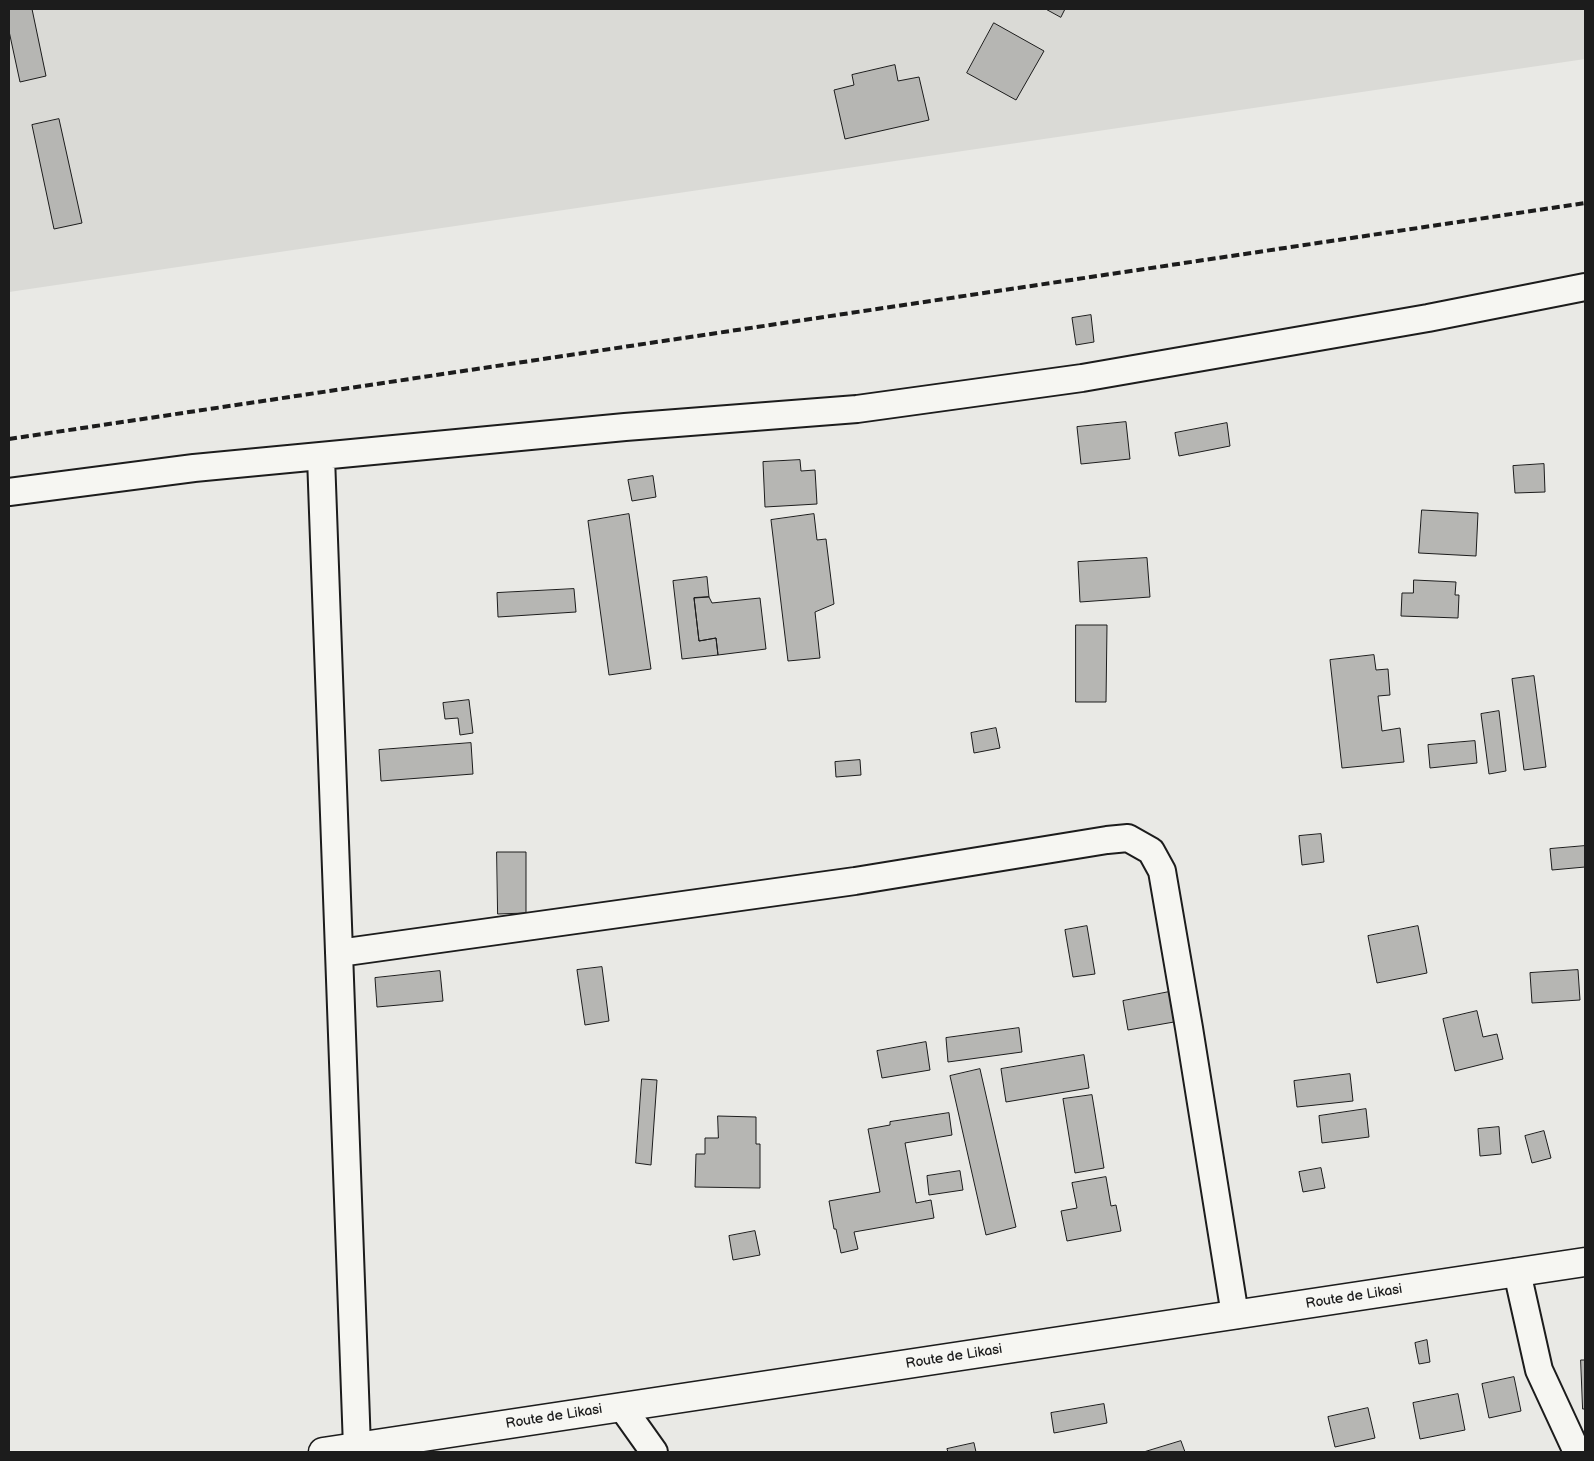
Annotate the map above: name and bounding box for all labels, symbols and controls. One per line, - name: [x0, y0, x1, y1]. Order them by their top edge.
- street label: Route de Likasi: [1304, 1281, 1404, 1313]
- street label: Route de Likasi: [904, 1341, 1004, 1373]
- street label: Route de Likasi: [504, 1401, 604, 1433]

